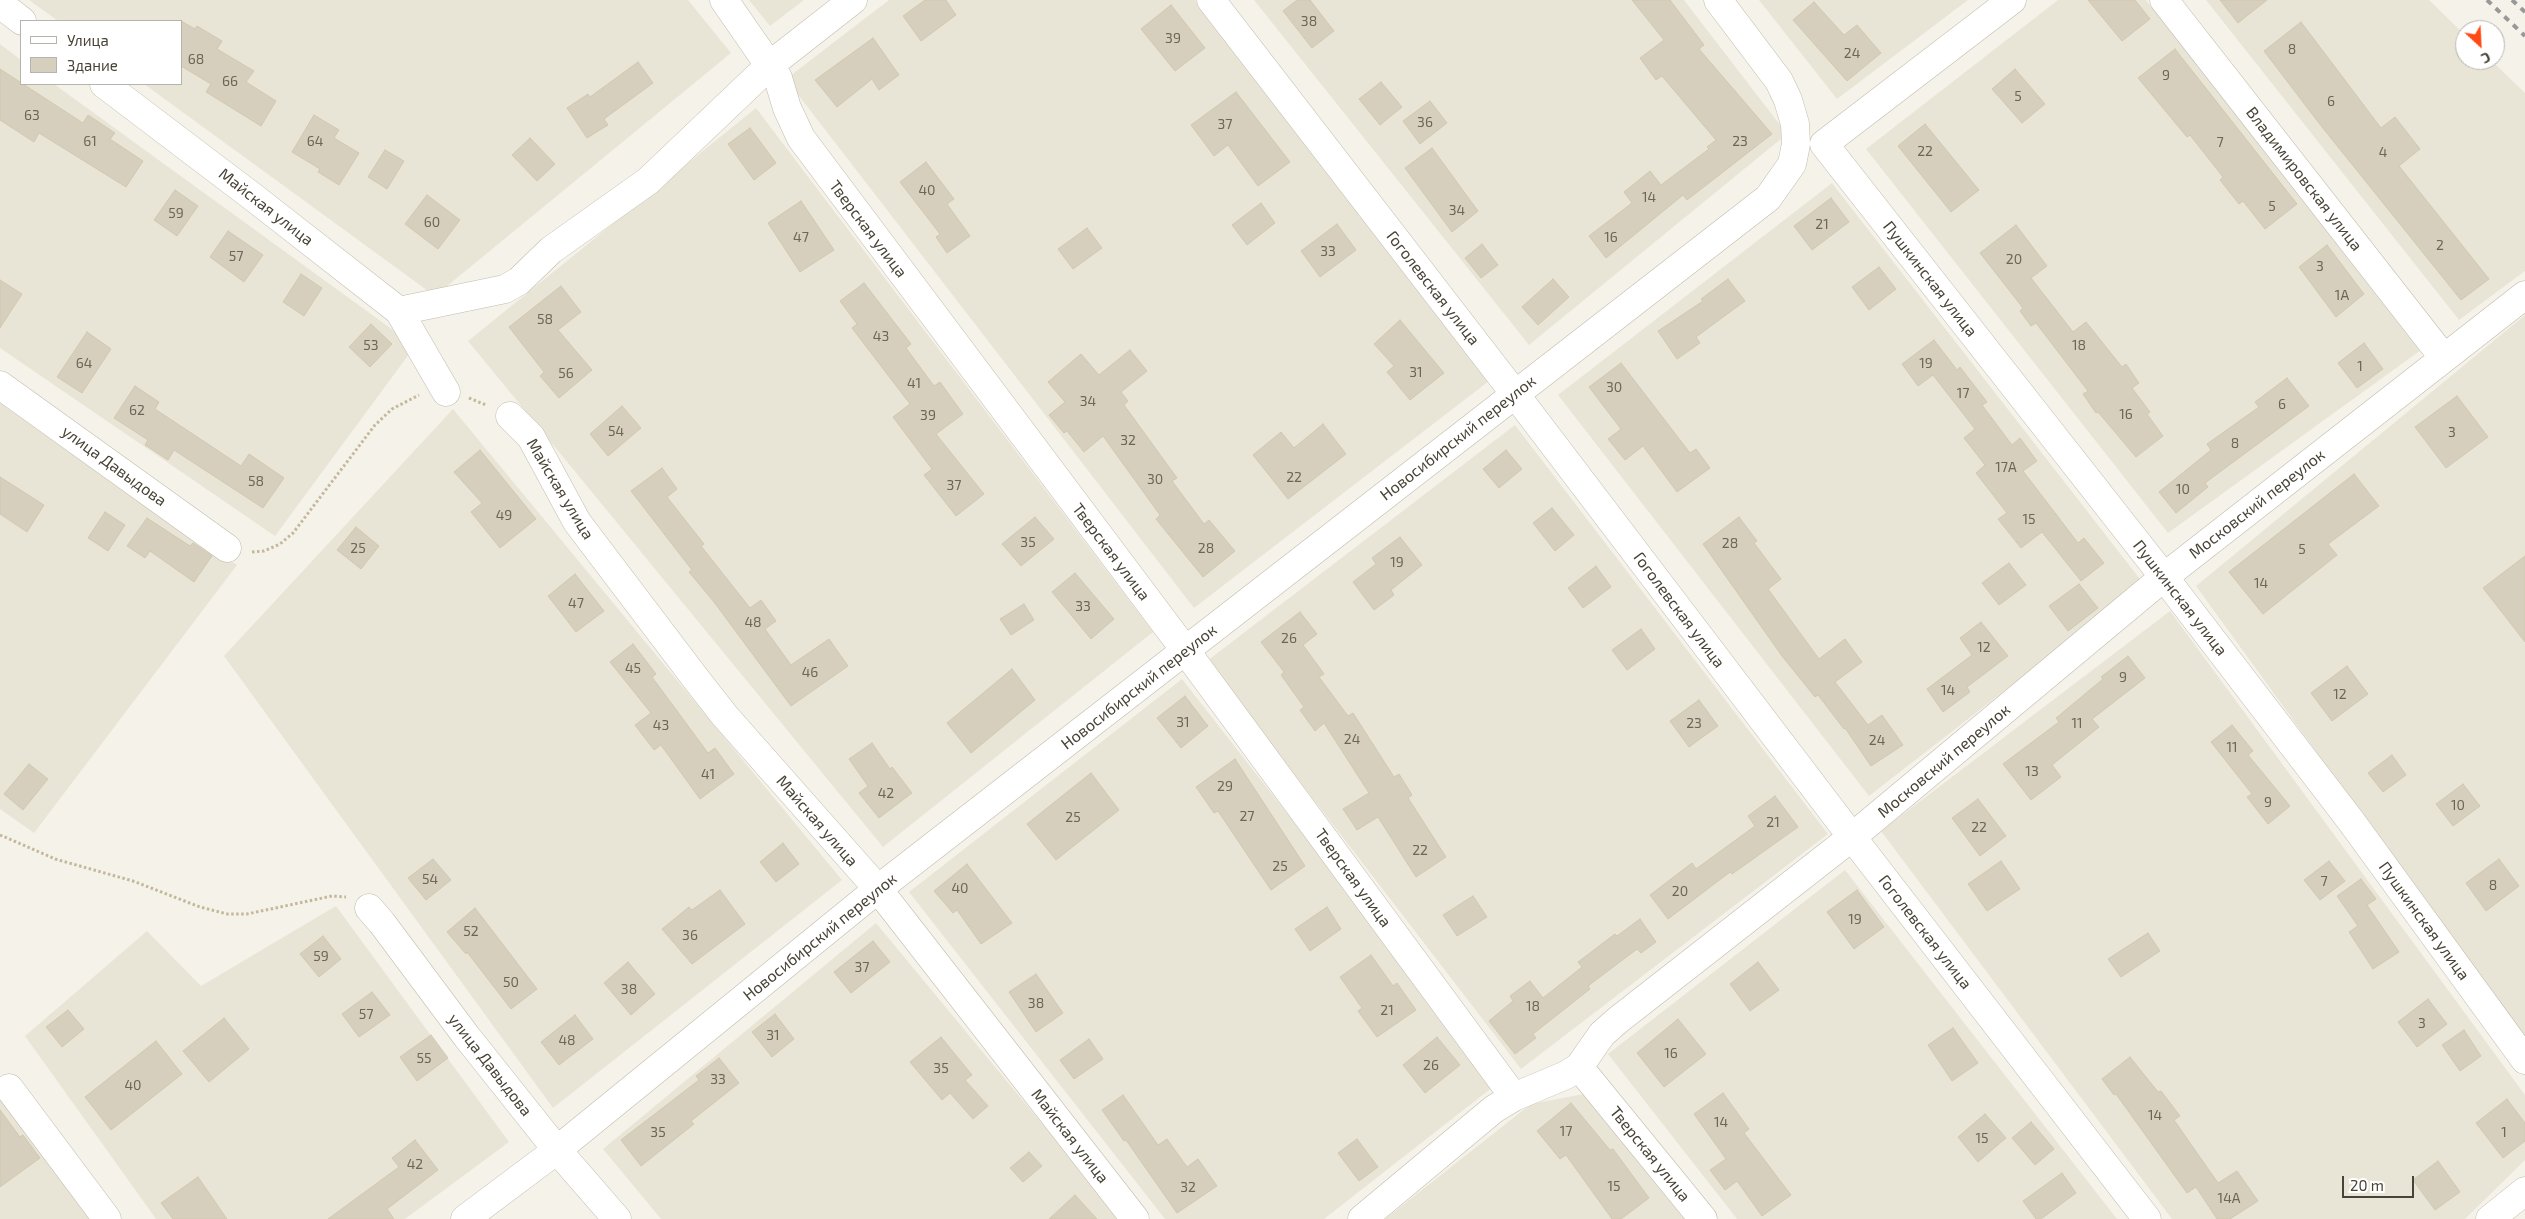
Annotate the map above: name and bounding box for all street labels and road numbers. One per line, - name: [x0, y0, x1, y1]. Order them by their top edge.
- street label: Владимировская улица: [2242, 103, 2366, 255]
- street label: Майская улица: [215, 164, 317, 250]
- street label: Тверская улица: [825, 177, 911, 281]
- street label: Пушкинская улица: [1879, 217, 1981, 341]
- street label: Гоголевская улица: [1382, 227, 1484, 349]
- street label: Новосибирский переулок: [1376, 371, 1540, 505]
- street label: улица Давыдова: [58, 422, 170, 510]
- street label: Майская улица: [522, 435, 598, 543]
- street label: Московский переулок: [2185, 445, 2329, 563]
- street label: Тверская улица: [1068, 500, 1154, 604]
- street label: Пушкинская улица: [2129, 536, 2231, 660]
- street label: Гоголевская улица: [1629, 548, 1729, 672]
- street label: Новосибирский переулок: [1057, 620, 1221, 754]
- street label: Московский переулок: [1874, 700, 2014, 822]
- street label: Майская улица: [772, 772, 862, 870]
- street label: Тверская улица: [1311, 825, 1395, 931]
- street label: Пушкинская улица: [2375, 858, 2473, 984]
- street label: Новосибирский переулок: [739, 869, 901, 1005]
- street label: Гоголевская улица: [1874, 871, 1976, 993]
- street label: улица Давыдова: [444, 1010, 536, 1120]
- street label: Майская улица: [1027, 1085, 1113, 1187]
- street label: Тверская улица: [1606, 1103, 1694, 1205]

